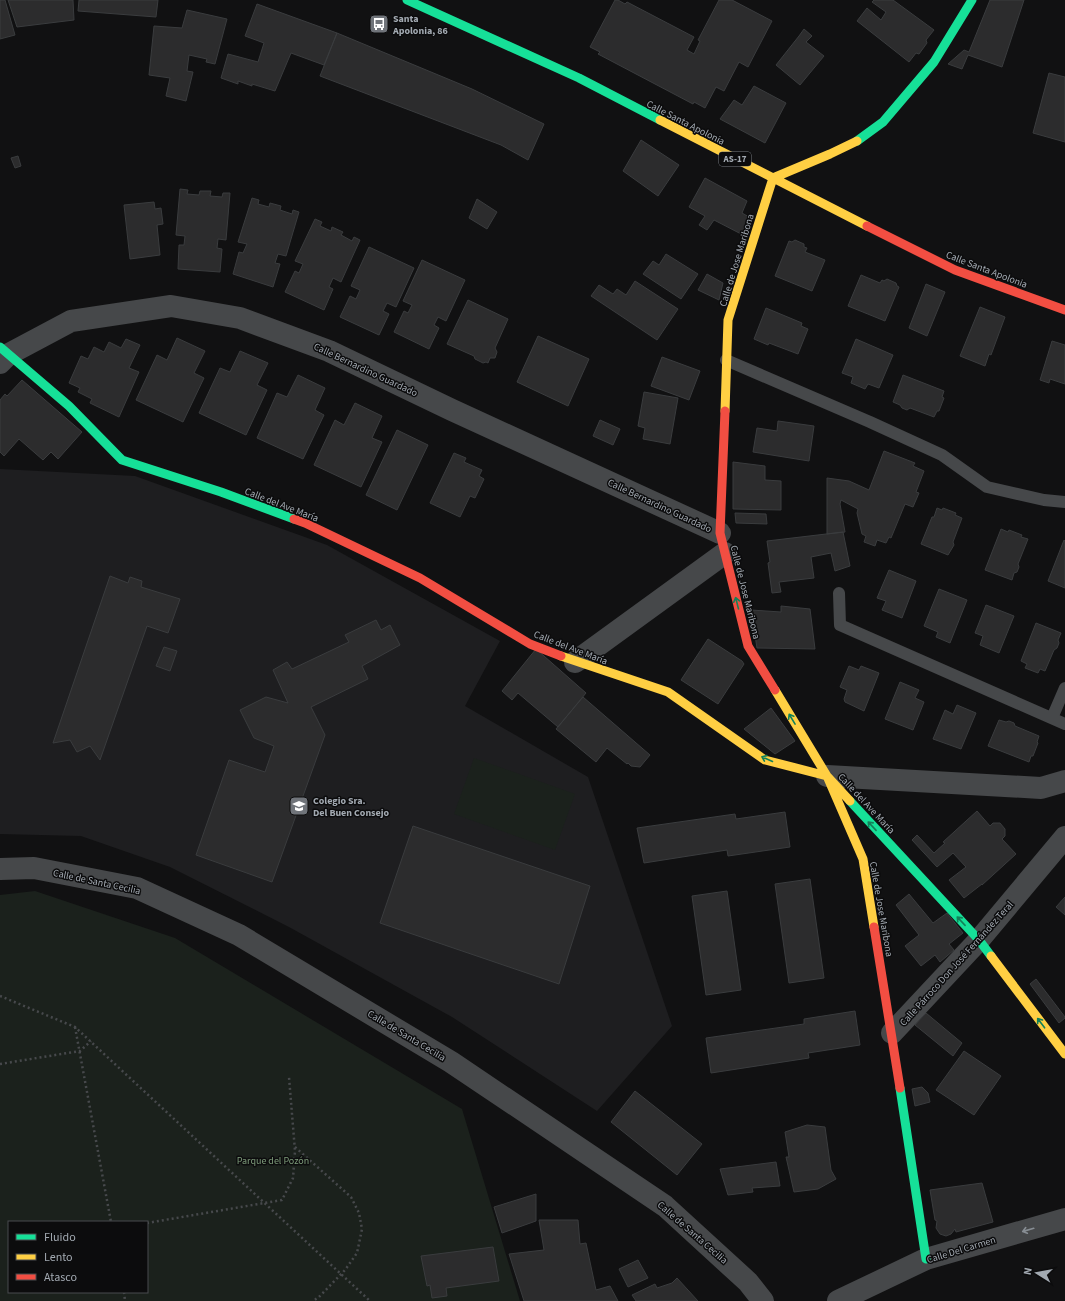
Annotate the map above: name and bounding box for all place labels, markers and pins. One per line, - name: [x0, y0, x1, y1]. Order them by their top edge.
- place label: Santa Apolonia, 86: [392, 12, 448, 38]
- bus stop icon: Santa Apolonia, 86: [368, 13, 390, 35]
- place label: Colegio Sra. Del Buen Consejo: [313, 794, 389, 820]
- school or university icon: Colegio Sra. Del Buen Consejo: [288, 795, 310, 817]

